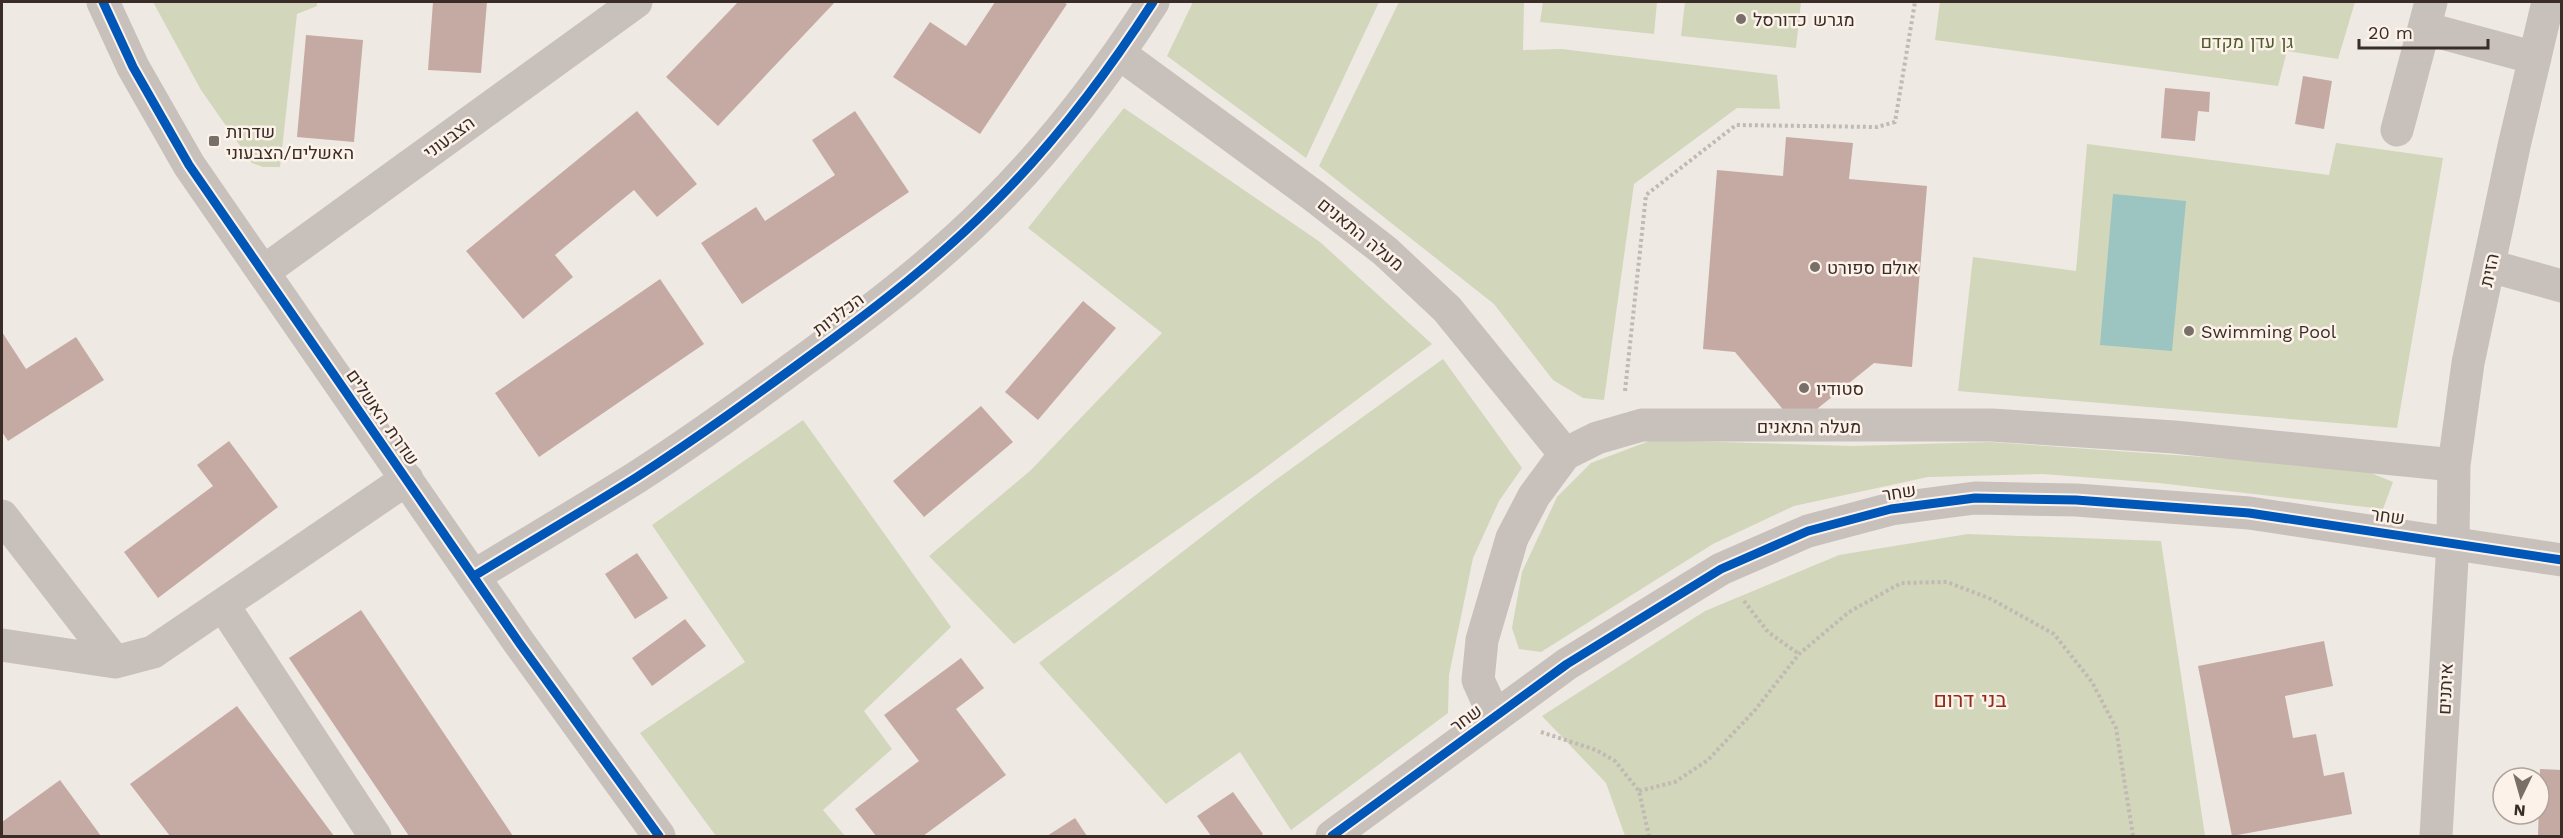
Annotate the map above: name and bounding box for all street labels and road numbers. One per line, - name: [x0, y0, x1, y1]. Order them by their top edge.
- street label: הצבעוני: [420, 112, 478, 162]
- street label: מעלה התאנים: [1314, 193, 1408, 275]
- street label: הזית: [2475, 251, 2503, 289]
- street label: הכלניות: [809, 288, 867, 340]
- street label: שדרת האשלים: [342, 365, 424, 469]
- street label: מעלה התאנים: [1757, 416, 1861, 437]
- street label: שחר: [1881, 479, 1917, 505]
- street label: שחר: [2370, 503, 2406, 529]
- street label: איתנים: [2433, 663, 2457, 715]
- street label: שחר: [1446, 699, 1486, 737]

